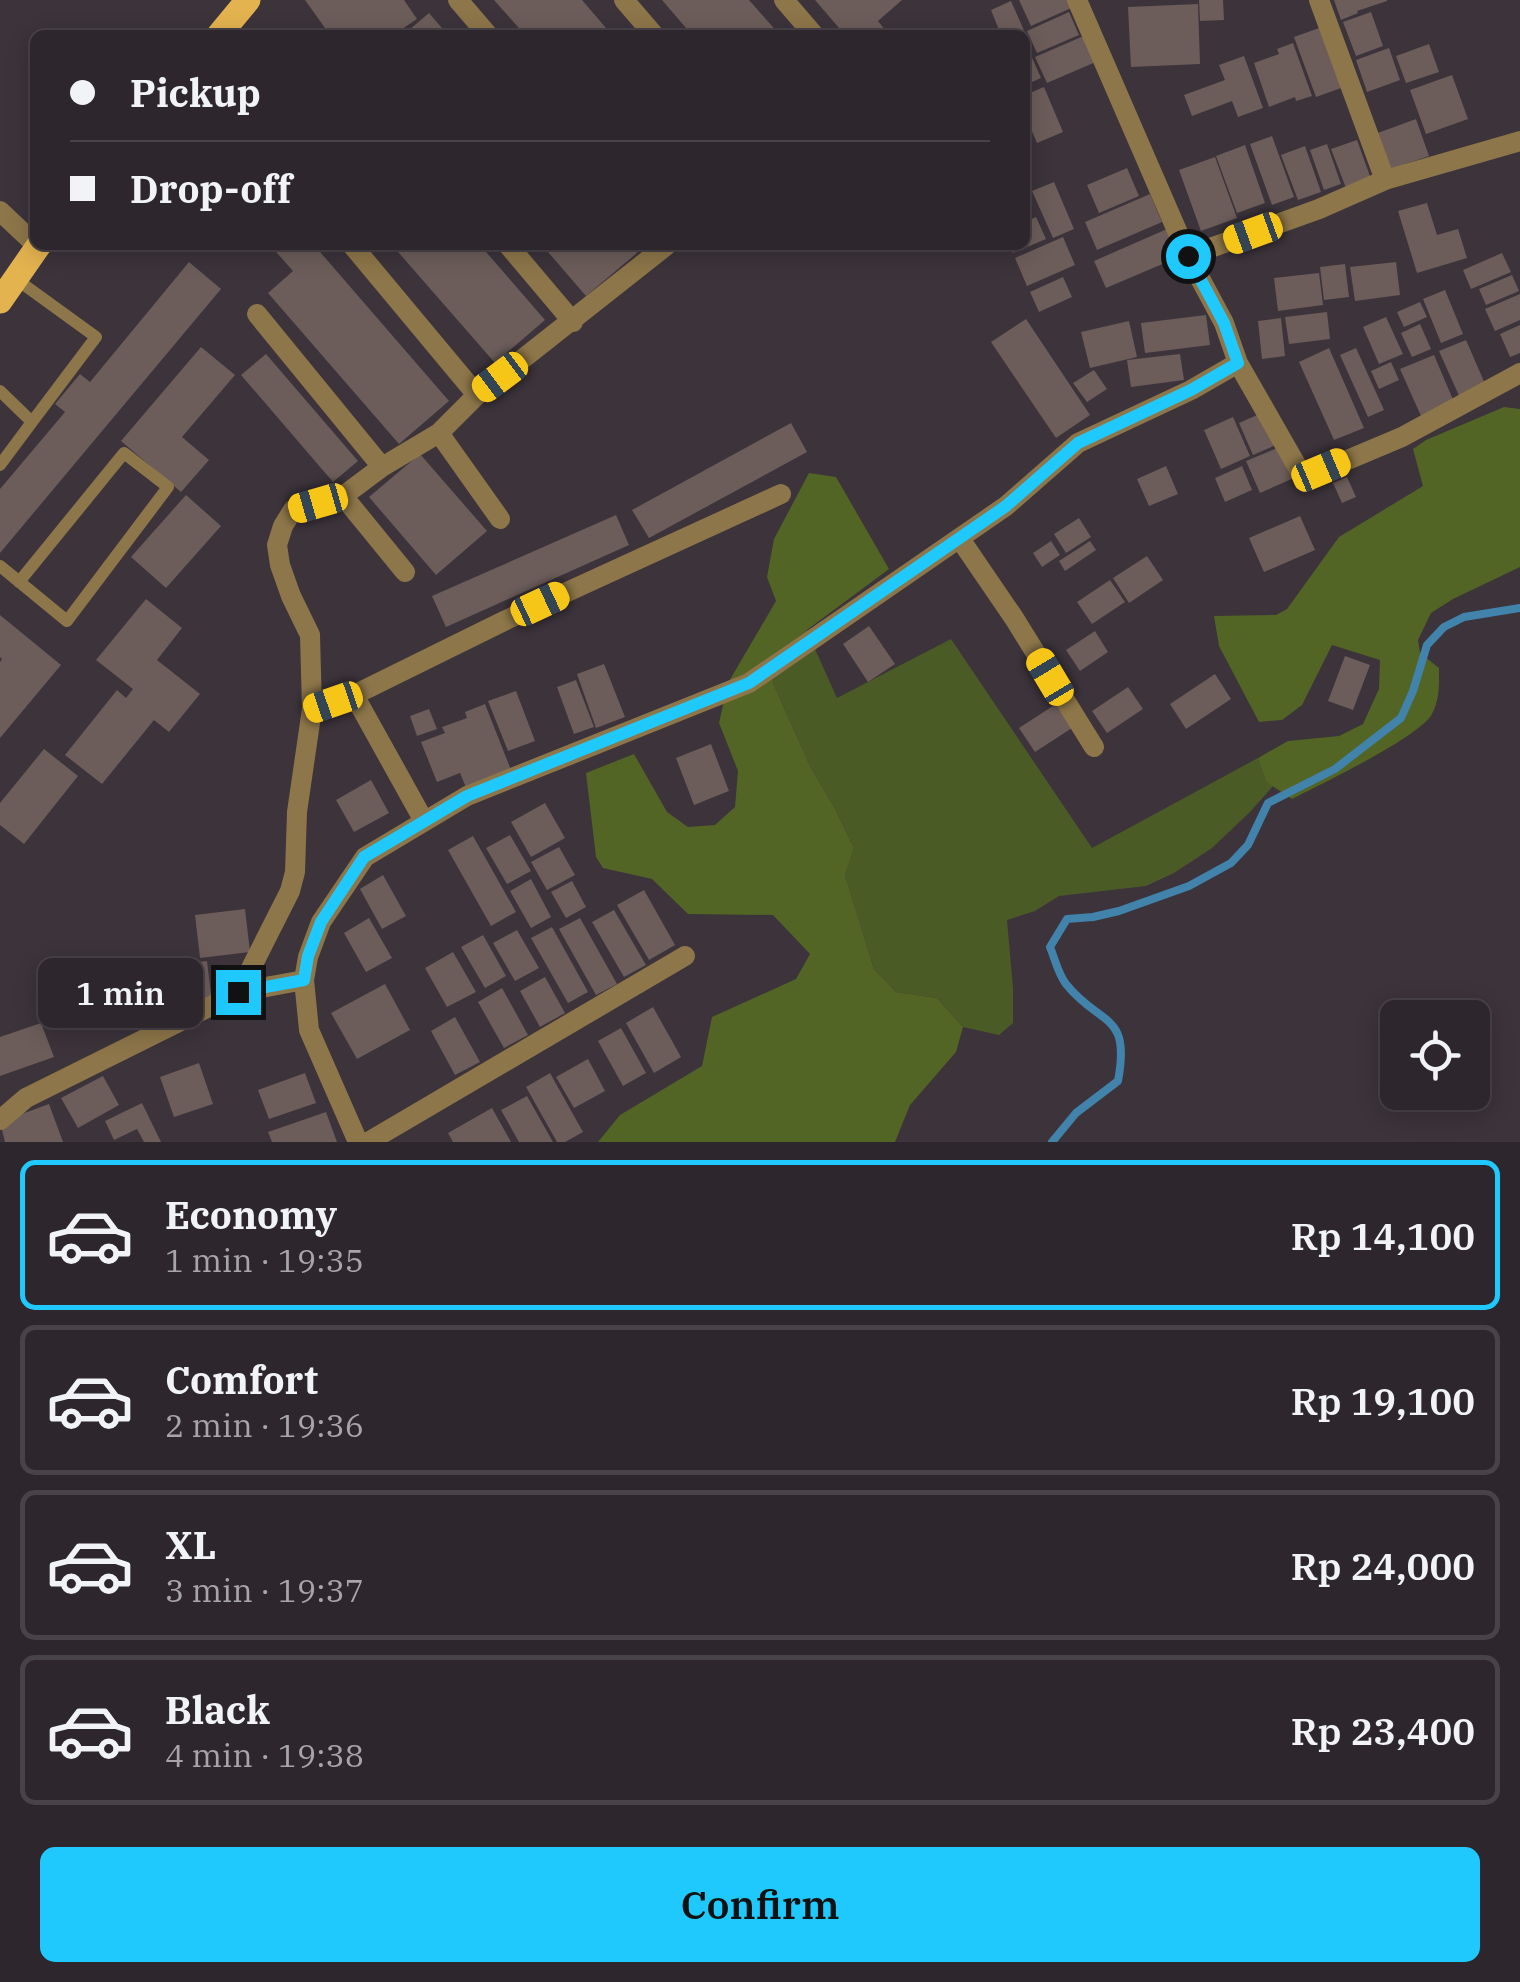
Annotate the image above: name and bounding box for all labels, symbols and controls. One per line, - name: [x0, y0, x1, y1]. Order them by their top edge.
- text: Pickup: [130, 68, 261, 117]
- text: Drop-off: [130, 164, 292, 213]
- car: [1220, 209, 1286, 257]
- route start: [1166, 234, 1211, 279]
- car: [467, 347, 533, 407]
- car: [1288, 444, 1354, 496]
- car: [285, 480, 351, 526]
- car: [506, 578, 574, 630]
- car: [1022, 644, 1078, 710]
- car: [300, 678, 366, 726]
- callout: 1 min: [38, 957, 203, 1027]
- route end: [216, 970, 261, 1015]
- text: 1 min: [76, 972, 165, 1014]
- map controls: [1380, 1000, 1490, 1110]
- button: locate: [1380, 1000, 1490, 1110]
- icon: car: [45, 1190, 135, 1280]
- text: Economy: [165, 1190, 337, 1239]
- text: Rp 14,100: [1291, 1211, 1475, 1260]
- text: 1 min · 19:35: [165, 1239, 364, 1281]
- icon: car: [45, 1355, 135, 1445]
- text: Comfort: [165, 1355, 318, 1404]
- text: Rp 19,100: [1291, 1376, 1475, 1425]
- text: 2 min · 19:36: [165, 1404, 364, 1446]
- icon: car: [45, 1520, 135, 1610]
- text: XL: [165, 1520, 216, 1569]
- text: Rp 24,000: [1291, 1541, 1475, 1590]
- text: 3 min · 19:37: [165, 1569, 364, 1611]
- icon: car: [45, 1685, 135, 1775]
- text: Black: [165, 1685, 270, 1734]
- text: Rp 23,400: [1291, 1706, 1475, 1755]
- text: 4 min · 19:38: [165, 1734, 364, 1776]
- button: Confirm: [40, 1847, 1480, 1962]

